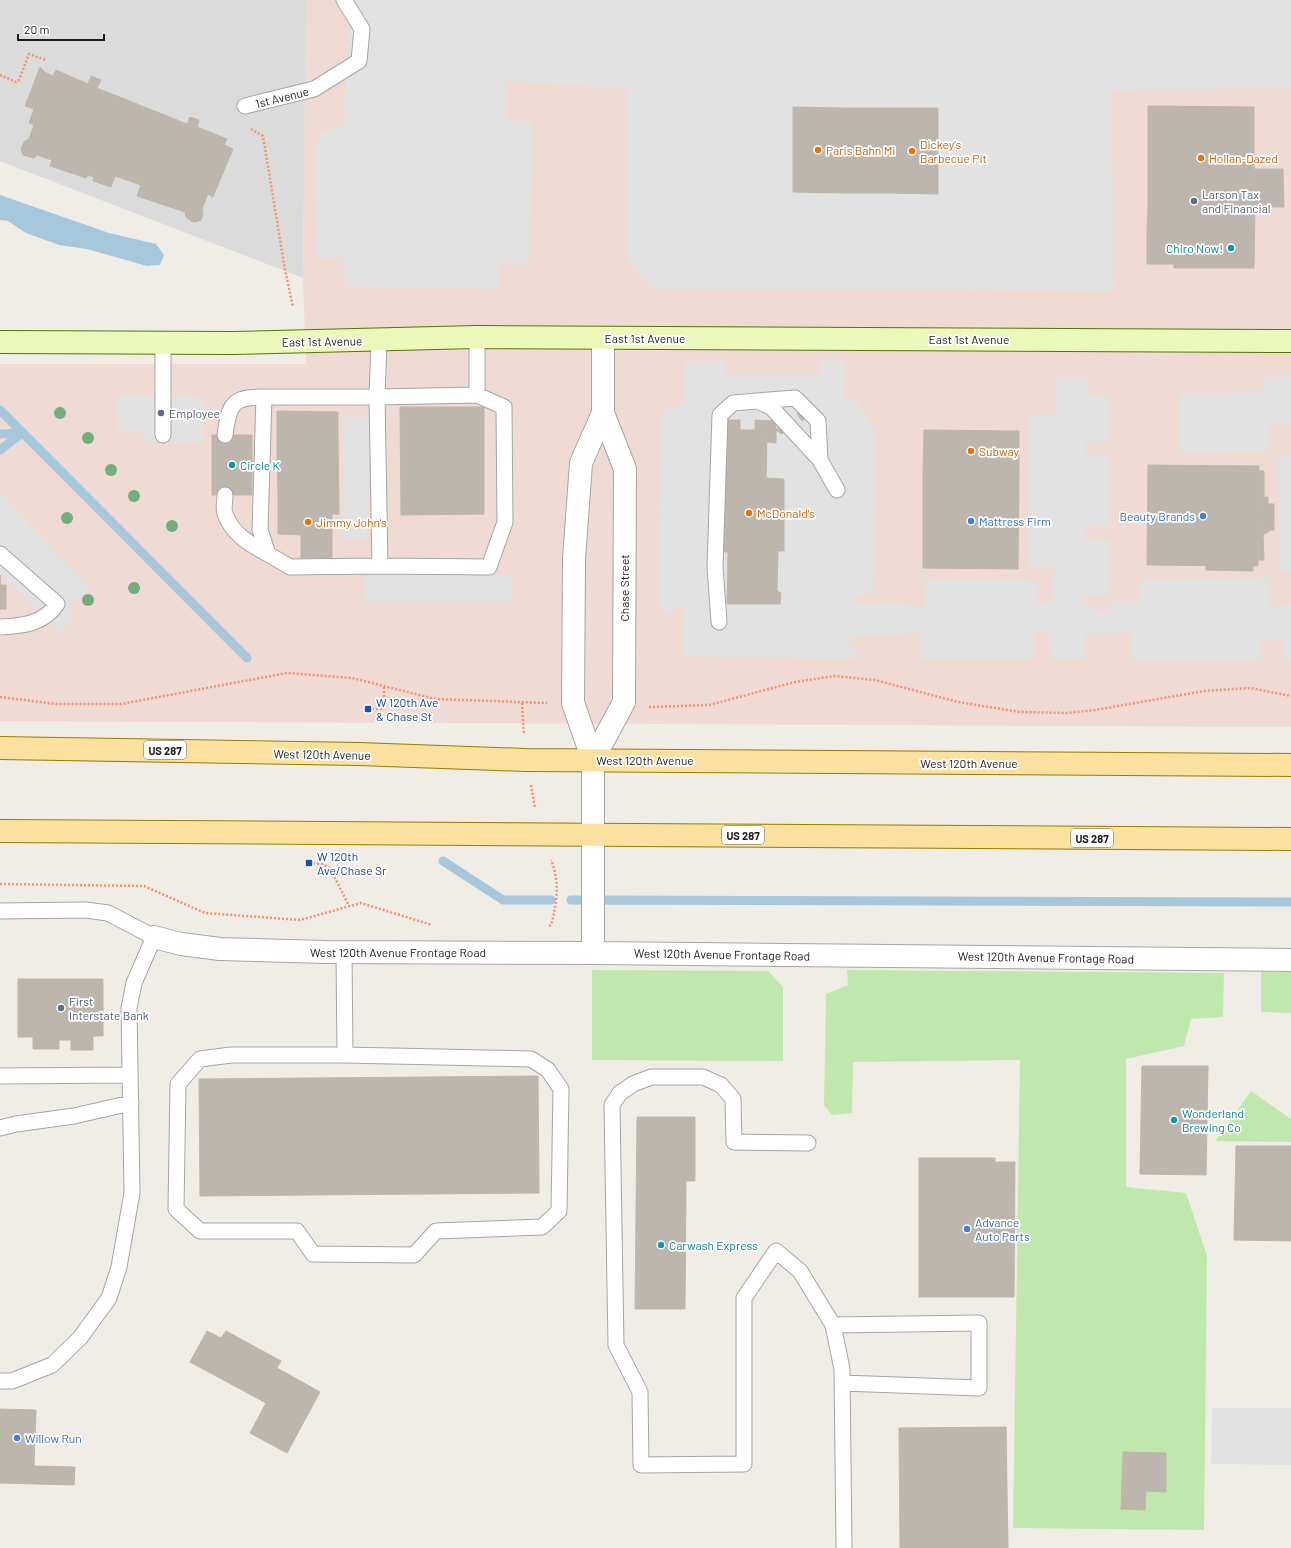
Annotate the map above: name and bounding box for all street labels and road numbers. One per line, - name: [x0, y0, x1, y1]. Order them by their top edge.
- street label: 1st Avenue: [254, 84, 310, 110]
- street label: East 1st Avenue: [605, 331, 685, 345]
- street label: East 1st Avenue: [929, 332, 1009, 346]
- street label: East 1st Avenue: [281, 333, 363, 349]
- street label: Chase Street: [617, 554, 631, 622]
- road number: US 287: [144, 741, 186, 759]
- street label: West 120th Avenue: [273, 746, 371, 762]
- street label: West 120th Avenue: [596, 753, 694, 767]
- street label: West 120th Avenue: [920, 756, 1018, 770]
- road number: US 287: [722, 826, 764, 844]
- road number: US 287: [1071, 829, 1113, 847]
- street label: West 120th Avenue Frontage Road: [310, 945, 486, 959]
- street label: West 120th Avenue Frontage Road: [634, 945, 810, 963]
- street label: West 120th Avenue Frontage Road: [958, 948, 1134, 966]

